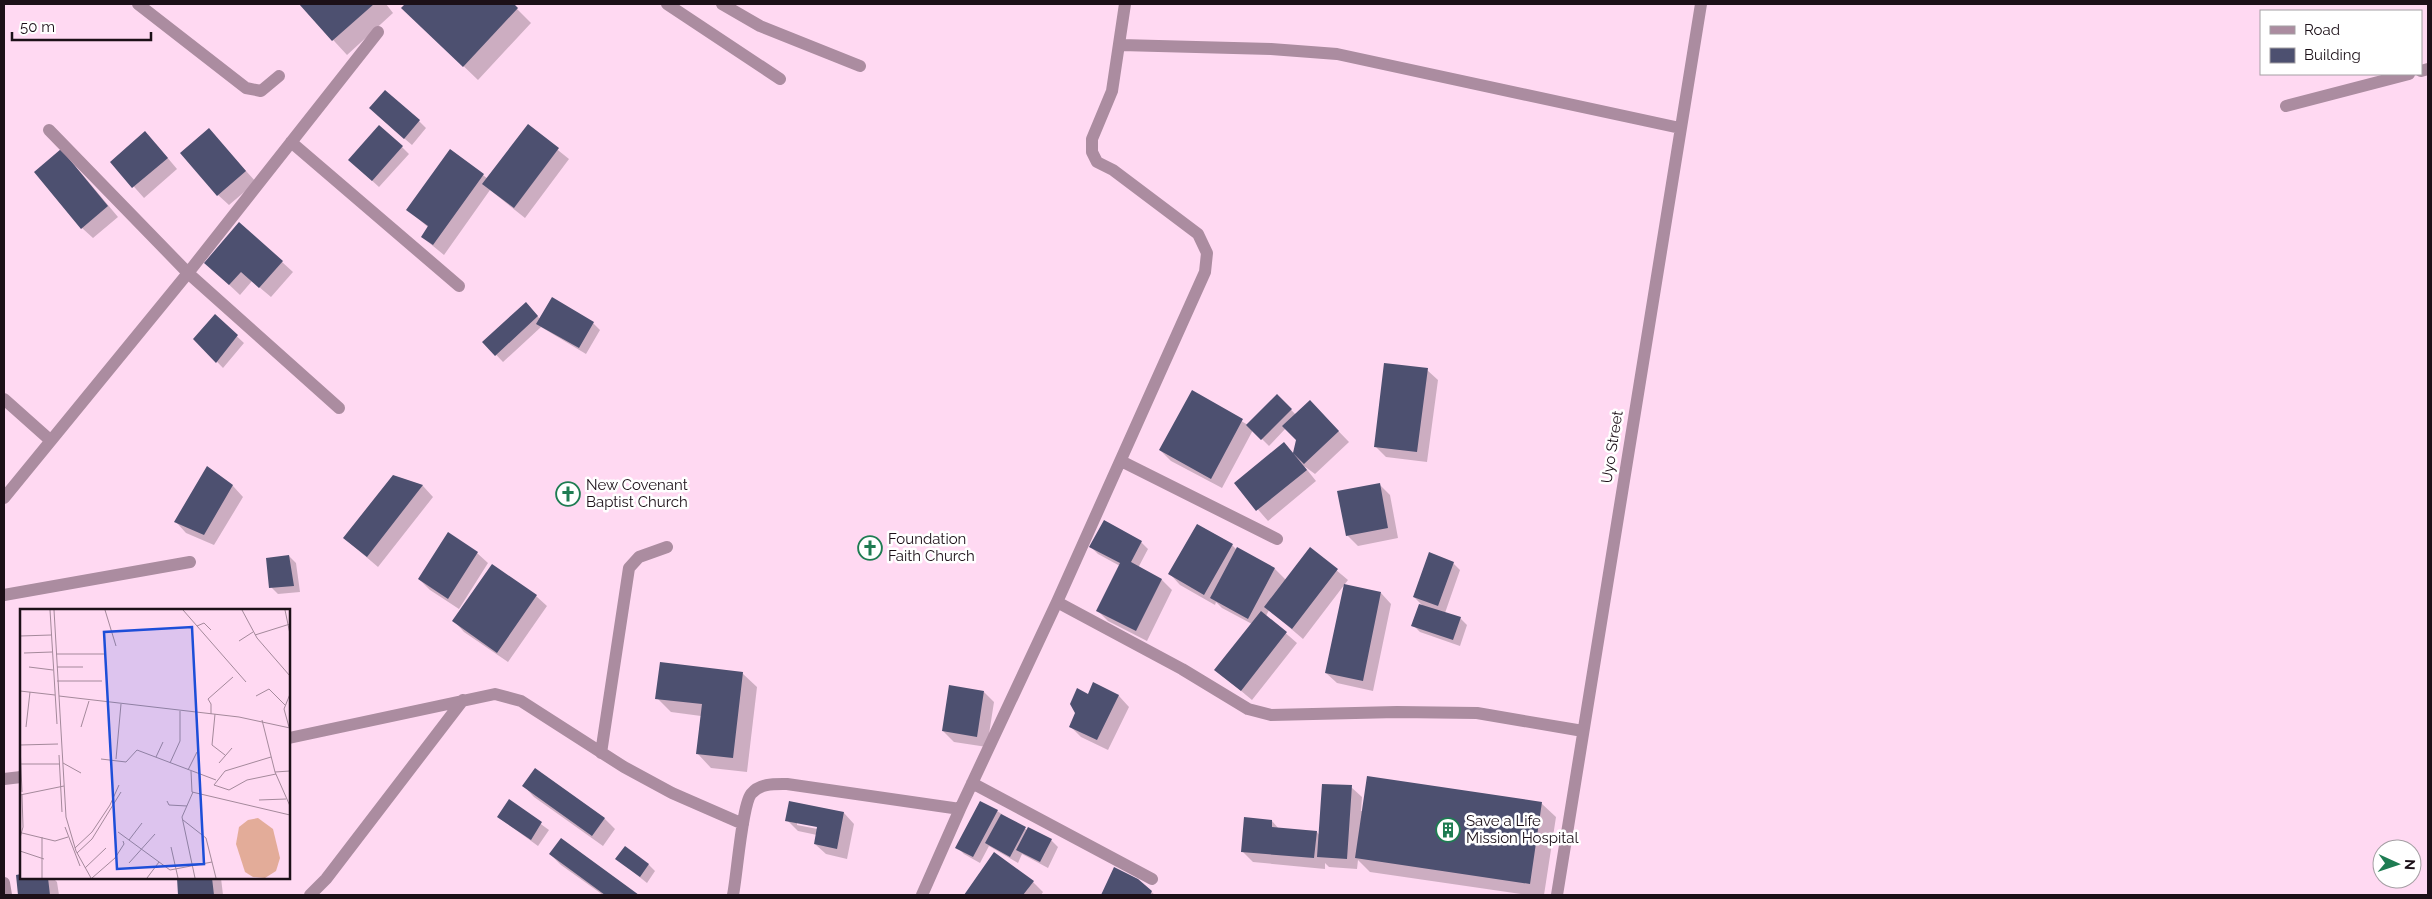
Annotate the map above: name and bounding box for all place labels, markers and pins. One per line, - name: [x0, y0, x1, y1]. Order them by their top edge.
- place label: New Covenant Baptist Church: [586, 476, 688, 511]
- church icon: New Covenant Baptist Church: [555, 481, 581, 507]
- place label: Foundation Faith Church: [888, 530, 975, 565]
- church icon: Foundation Faith Church: [857, 535, 883, 561]
- place label: Save a Life Mission Hospital: [1466, 812, 1580, 847]
- building icon: Save a Life Mission Hospital: [1435, 817, 1461, 843]

